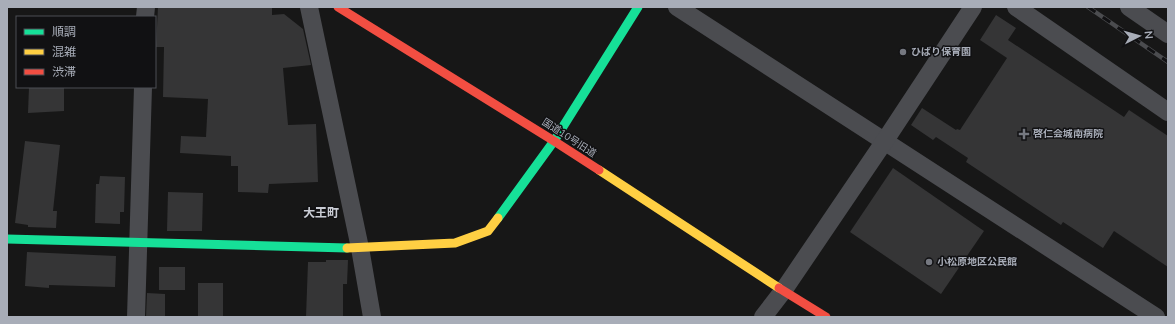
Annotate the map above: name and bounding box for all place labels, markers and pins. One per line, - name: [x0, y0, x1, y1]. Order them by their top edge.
- place label: ひばり保育園: [911, 45, 971, 59]
- marker: ひばり保育園: [898, 47, 908, 57]
- place label: 啓仁会城南病院: [1033, 127, 1103, 141]
- marker: 啓仁会城南病院: [1018, 128, 1030, 140]
- place label: 小松原地区公民館: [937, 255, 1017, 269]
- marker: 小松原地区公民館: [924, 257, 934, 267]

